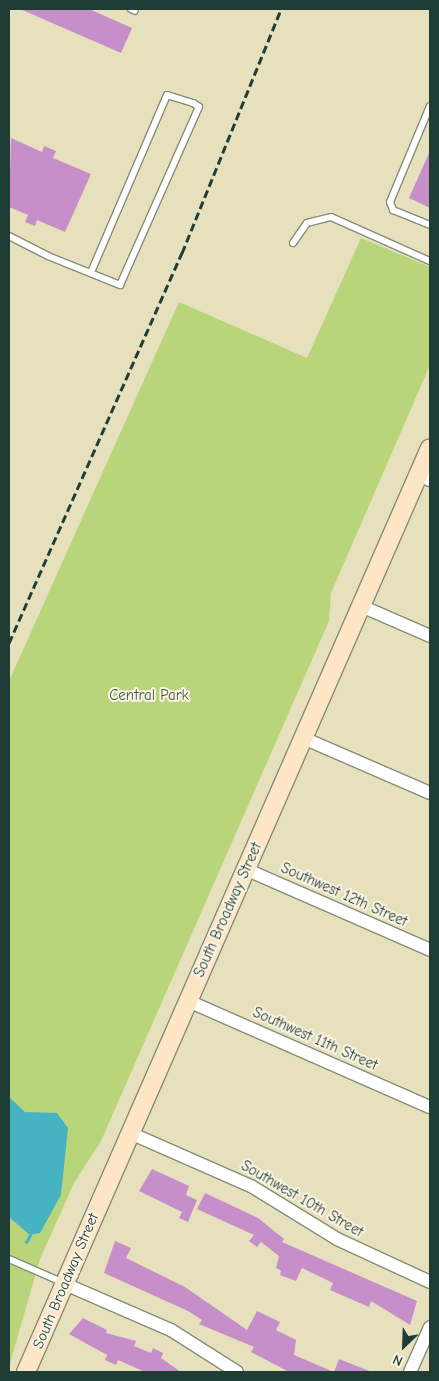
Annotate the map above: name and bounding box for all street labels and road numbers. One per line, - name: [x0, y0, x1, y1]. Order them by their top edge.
- street label: South Broadway Street: [190, 840, 266, 980]
- street label: Southwest 12th Street: [278, 859, 410, 931]
- street label: Southwest 11th Street: [250, 1003, 380, 1075]
- street label: Southwest 10th Street: [238, 1157, 366, 1241]
- street label: South Broadway Street: [29, 1210, 103, 1352]

